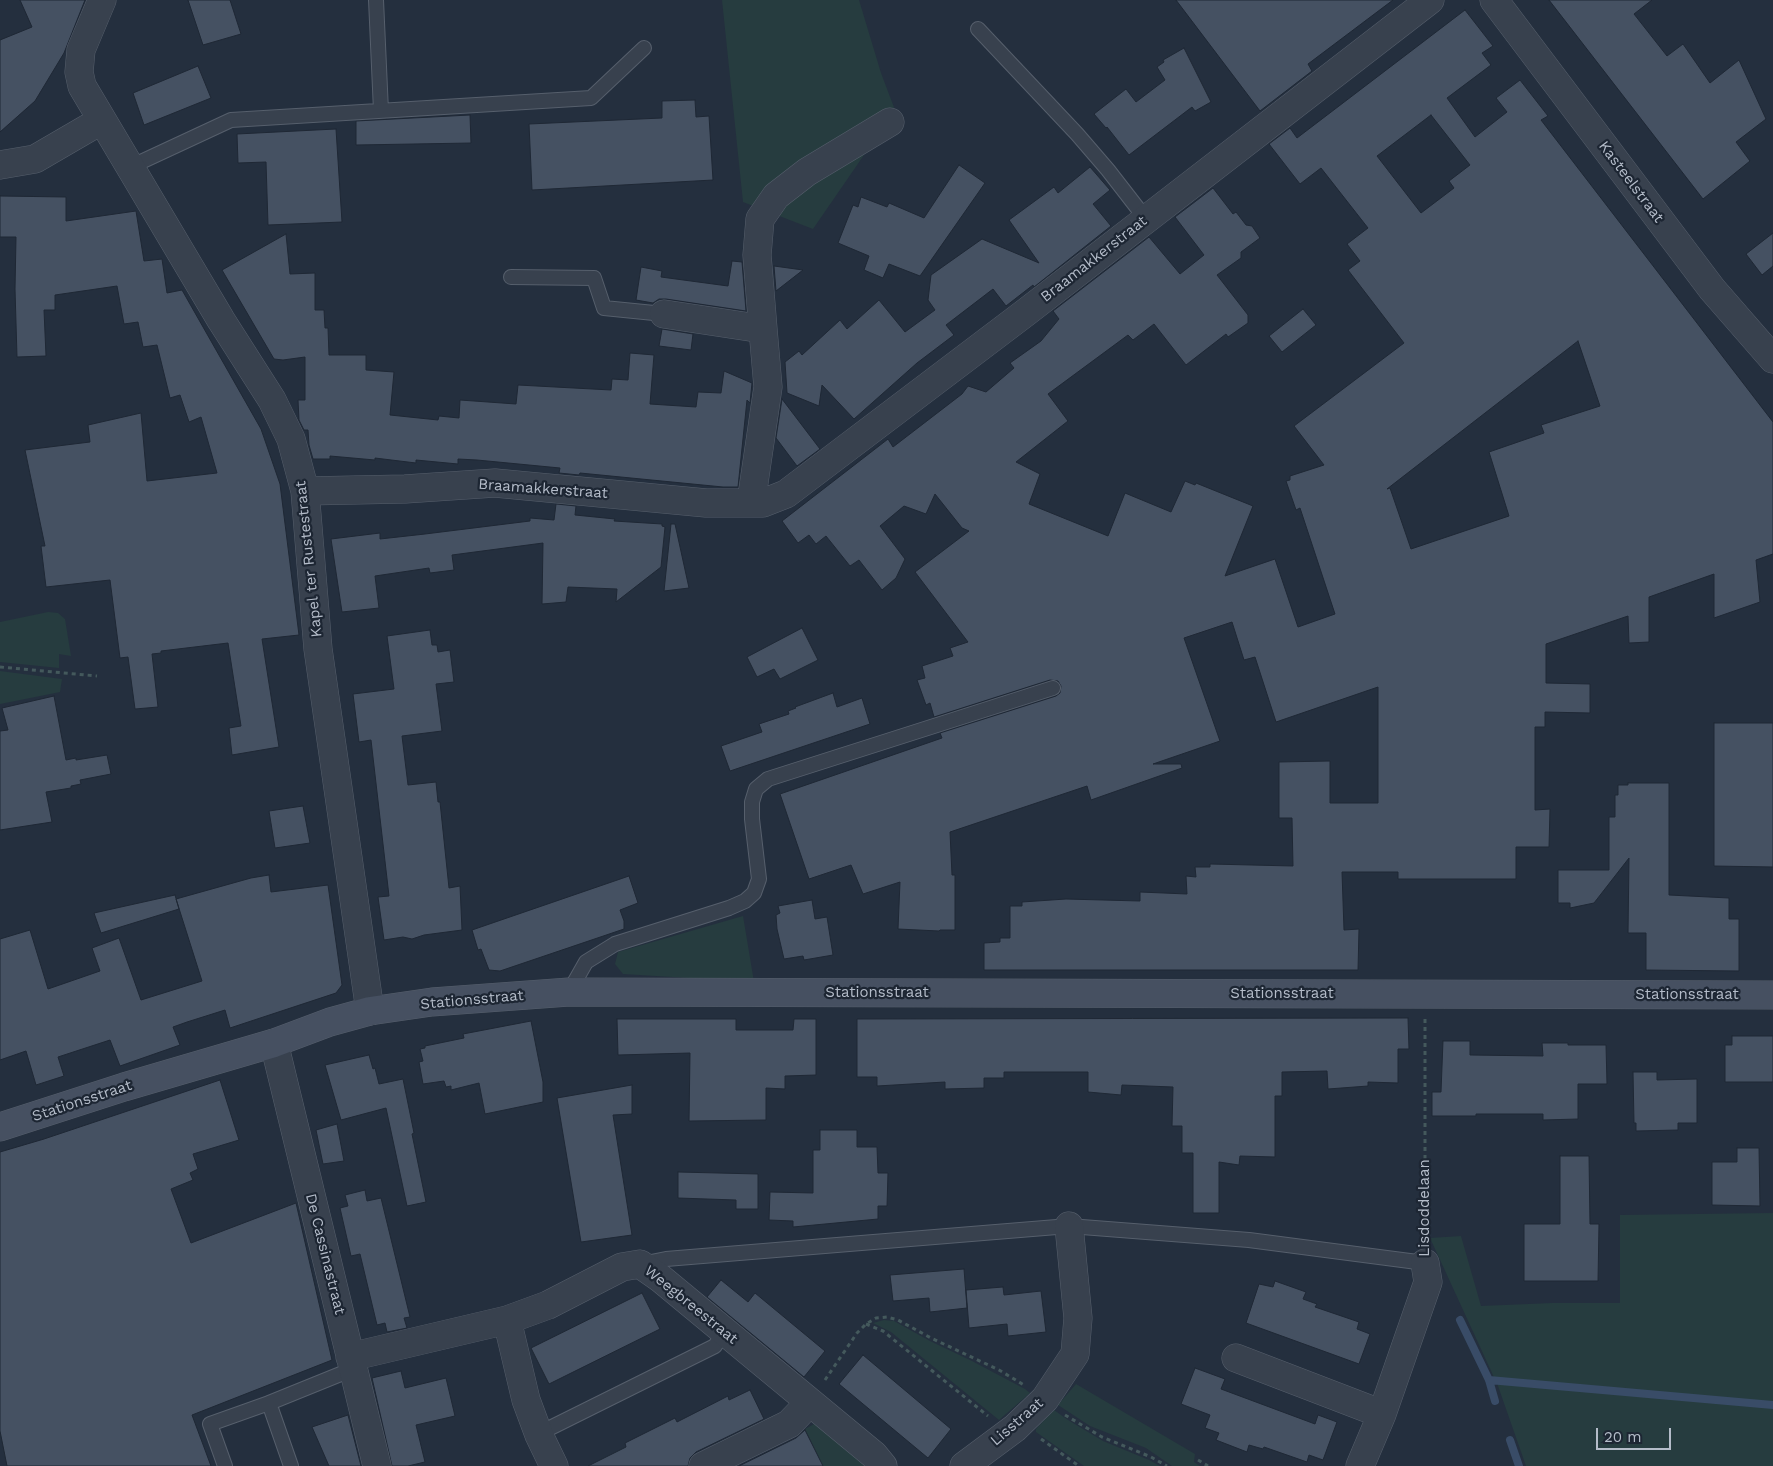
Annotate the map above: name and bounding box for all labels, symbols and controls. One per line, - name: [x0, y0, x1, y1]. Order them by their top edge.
- street label: Kasteelstraat: [1595, 138, 1667, 226]
- street label: Braamakkerstraat: [1037, 212, 1151, 306]
- street label: Braamakkerstraat: [478, 475, 608, 503]
- street label: Kapel ter Rustestraat: [292, 480, 326, 638]
- street label: Stationsstraat: [825, 984, 929, 1002]
- street label: Stationsstraat: [1230, 985, 1334, 1003]
- street label: Stationsstraat: [1635, 986, 1739, 1004]
- street label: Stationsstraat: [420, 987, 524, 1013]
- street label: Stationsstraat: [30, 1076, 134, 1126]
- street label: Lisdoddelaan: [1416, 1159, 1434, 1257]
- street label: De Cassinastraat: [301, 1192, 349, 1316]
- street label: Weegbreestraat: [641, 1262, 741, 1348]
- street label: Lisstraat: [987, 1394, 1047, 1450]
- scale bar: [1598, 1418, 1673, 1450]
- text: 20 m: [1604, 1428, 1642, 1446]

